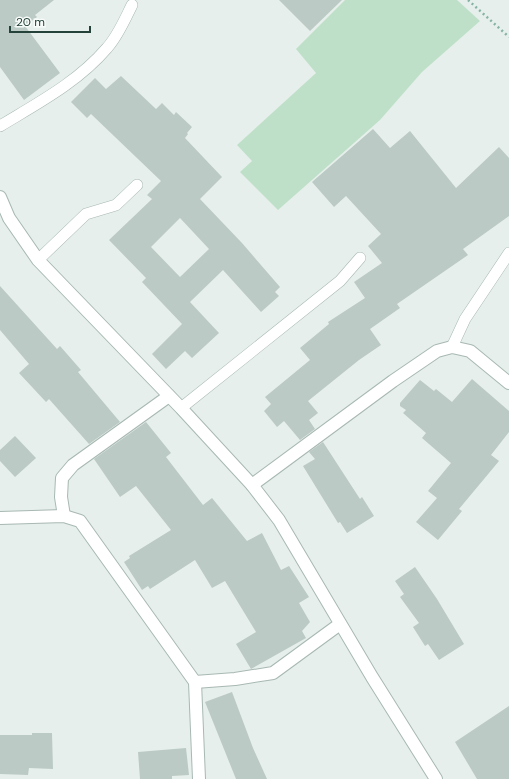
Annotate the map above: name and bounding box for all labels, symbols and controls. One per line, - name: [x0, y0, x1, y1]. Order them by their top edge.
- scale bar: [10, 8, 90, 34]
- text: 20 m: [16, 14, 45, 30]

